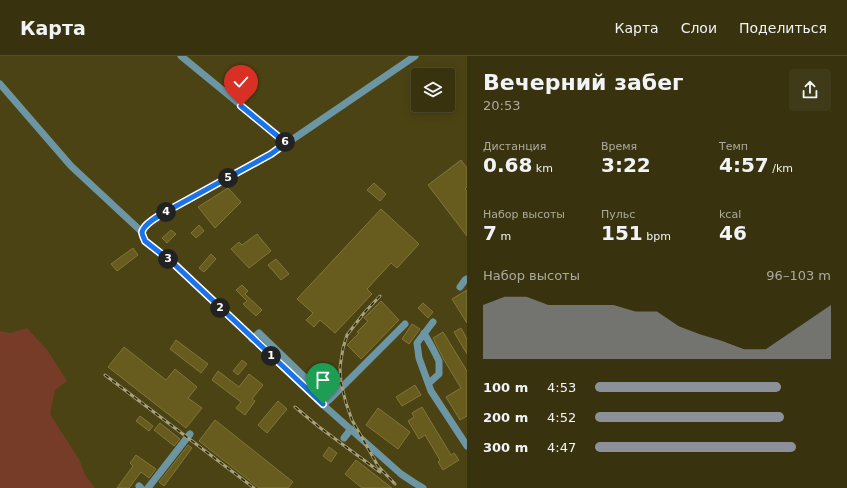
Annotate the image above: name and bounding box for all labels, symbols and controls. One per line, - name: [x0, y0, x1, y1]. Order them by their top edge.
- text: Карта: [20, 17, 86, 39]
- text: Карта: [615, 20, 659, 36]
- text: Слои: [681, 20, 717, 36]
- text: Поделиться: [739, 20, 827, 36]
- pin: [224, 65, 258, 106]
- map controls: [411, 68, 455, 112]
- button: layers: [411, 68, 455, 112]
- button: share: [789, 69, 831, 111]
- text: Вечерний забег: [483, 70, 684, 95]
- icon: check: [230, 71, 252, 93]
- text: 20:53: [483, 98, 520, 113]
- pin: 6: [275, 132, 295, 152]
- text: 6: [281, 135, 289, 148]
- text: Дистанция: [483, 140, 546, 153]
- text: Время: [601, 140, 637, 153]
- text: Темп: [719, 140, 748, 153]
- text: 0.68: [483, 153, 532, 177]
- text: 3:22: [601, 153, 651, 177]
- text: 4:57: [719, 153, 769, 177]
- text: km: [532, 162, 553, 175]
- text: /km: [769, 162, 793, 175]
- pin: 5: [218, 168, 238, 188]
- text: 5: [224, 171, 232, 184]
- pin: 4: [156, 202, 176, 222]
- text: 4: [162, 205, 170, 218]
- text: Набор высоты: [483, 208, 565, 221]
- text: Пульс: [601, 208, 635, 221]
- text: kcal: [719, 208, 741, 221]
- text: 7: [483, 221, 497, 245]
- text: 151: [601, 221, 643, 245]
- text: 46: [719, 221, 747, 245]
- text: m: [497, 230, 511, 243]
- text: bpm: [643, 230, 671, 243]
- pin: 3: [158, 249, 178, 269]
- text: 3: [164, 252, 172, 265]
- text: Набор высоты: [483, 268, 580, 283]
- text: 96–103 m: [766, 268, 831, 283]
- pin: 2: [210, 298, 230, 318]
- text: 2: [216, 301, 224, 314]
- pin: 1: [261, 346, 281, 366]
- text: 1: [267, 349, 275, 362]
- pin: [306, 363, 340, 404]
- icon: arrive: [312, 369, 334, 391]
- text: 100 m: [483, 380, 528, 395]
- text: 4:53: [547, 380, 576, 395]
- text: 200 m: [483, 410, 528, 425]
- text: 4:52: [547, 410, 576, 425]
- text: 300 m: [483, 440, 528, 455]
- text: 4:47: [547, 440, 576, 455]

